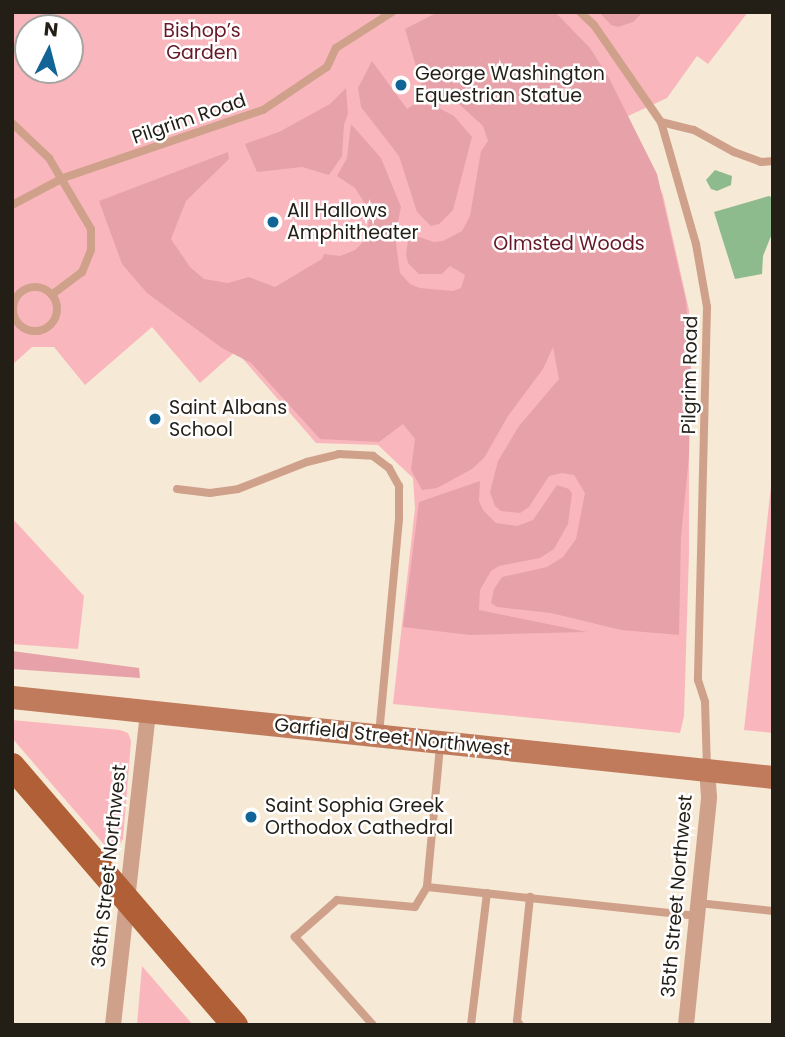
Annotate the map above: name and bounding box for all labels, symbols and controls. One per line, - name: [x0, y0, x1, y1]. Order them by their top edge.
- north arrow: [14, 14, 84, 84]
- text: N: [43, 15, 60, 44]
- park label: Bishop’s Garden: [163, 20, 241, 64]
- place label: George Washington Equestrian Statue: [415, 63, 605, 107]
- marker: George Washington Equestrian Statue: [393, 77, 409, 93]
- street label: Pilgrim Road: [129, 89, 249, 149]
- place label: All Hallows Amphitheater: [287, 200, 419, 244]
- marker: All Hallows Amphitheater: [265, 214, 281, 230]
- park label: Olmsted Woods: [493, 233, 645, 255]
- street label: Pilgrim Road: [678, 315, 702, 435]
- place label: Saint Albans School: [169, 397, 287, 441]
- marker: Saint Albans School: [147, 411, 163, 427]
- street label: Garfield Street Northwest: [273, 713, 511, 761]
- street label: 36th Street Northwest: [87, 763, 131, 969]
- street label: 35th Street Northwest: [657, 793, 697, 999]
- place label: Saint Sophia Greek Orthodox Cathedral: [265, 795, 453, 839]
- marker: Saint Sophia Greek Orthodox Cathedral: [243, 809, 259, 825]

